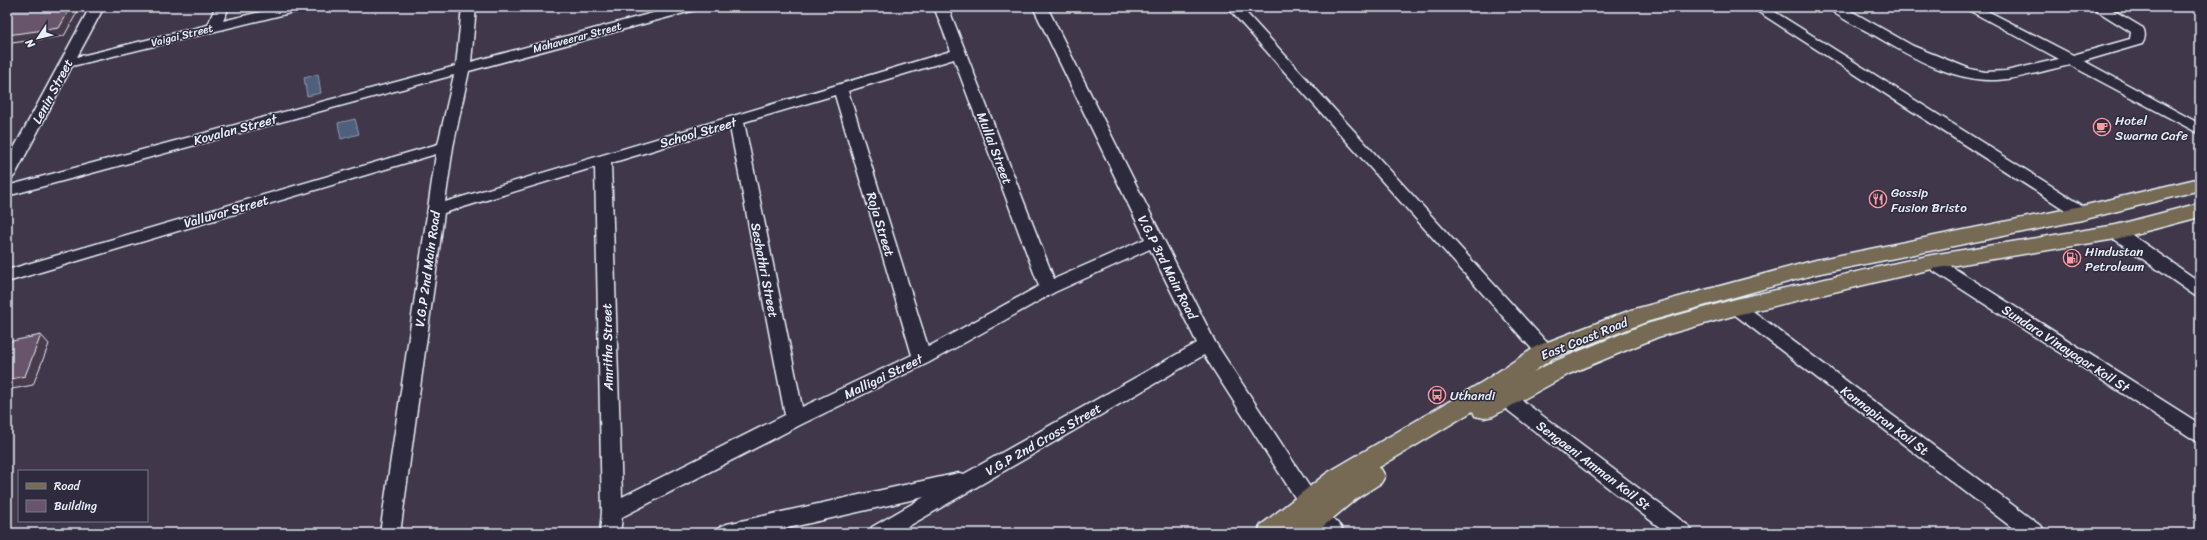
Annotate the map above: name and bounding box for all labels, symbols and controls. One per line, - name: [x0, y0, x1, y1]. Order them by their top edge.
- street label: Mahaveerar Street: [531, 16, 624, 58]
- north arrow: [18, 18, 58, 58]
- street label: Vaigai Street: [149, 19, 215, 52]
- text: N: [20, 35, 41, 53]
- street label: Lenin Street: [26, 54, 79, 128]
- street label: Kovalan Street: [191, 107, 280, 152]
- street label: Mullai Street: [970, 108, 1019, 188]
- place label: Hotel Swarna Cafe: [2115, 109, 2188, 147]
- street label: School Street: [657, 110, 740, 154]
- cafe icon: Hotel Swarna Cafe: [2092, 117, 2112, 137]
- place label: Gossip Fusion Bristo: [1891, 181, 1967, 219]
- street label: Valluvar Street: [181, 188, 272, 235]
- street label: Roja Street: [860, 189, 901, 260]
- restaurant icon: Gossip Fusion Bristo: [1868, 189, 1888, 209]
- street label: V.G.P 2nd Main Road: [408, 209, 447, 329]
- street label: V.G.P 3rd Main Road: [1131, 211, 1204, 325]
- street label: Seshathri Street: [744, 221, 785, 320]
- place label: Hindustan Petroleum: [2085, 240, 2144, 278]
- fuel station icon: Hindustan Petroleum: [2062, 248, 2082, 268]
- street label: Sundara Vinayagar Koil St: [1997, 298, 2135, 399]
- street label: Amritha Street: [595, 303, 620, 392]
- street label: East Coast Road: [1537, 310, 1632, 366]
- street label: Malligai Street: [840, 347, 927, 406]
- street label: Kannapiran Koil St: [1835, 379, 1934, 462]
- place label: Uthandi: [1450, 384, 1496, 407]
- bus stop icon: Uthandi: [1427, 385, 1447, 405]
- street label: V.G.P 2nd Cross Street: [981, 397, 1106, 482]
- street label: Sengaeni Amman Koil St: [1531, 414, 1656, 517]
- legend: [18, 470, 148, 522]
- text: Road: [54, 475, 81, 497]
- text: Building: [54, 495, 97, 517]

